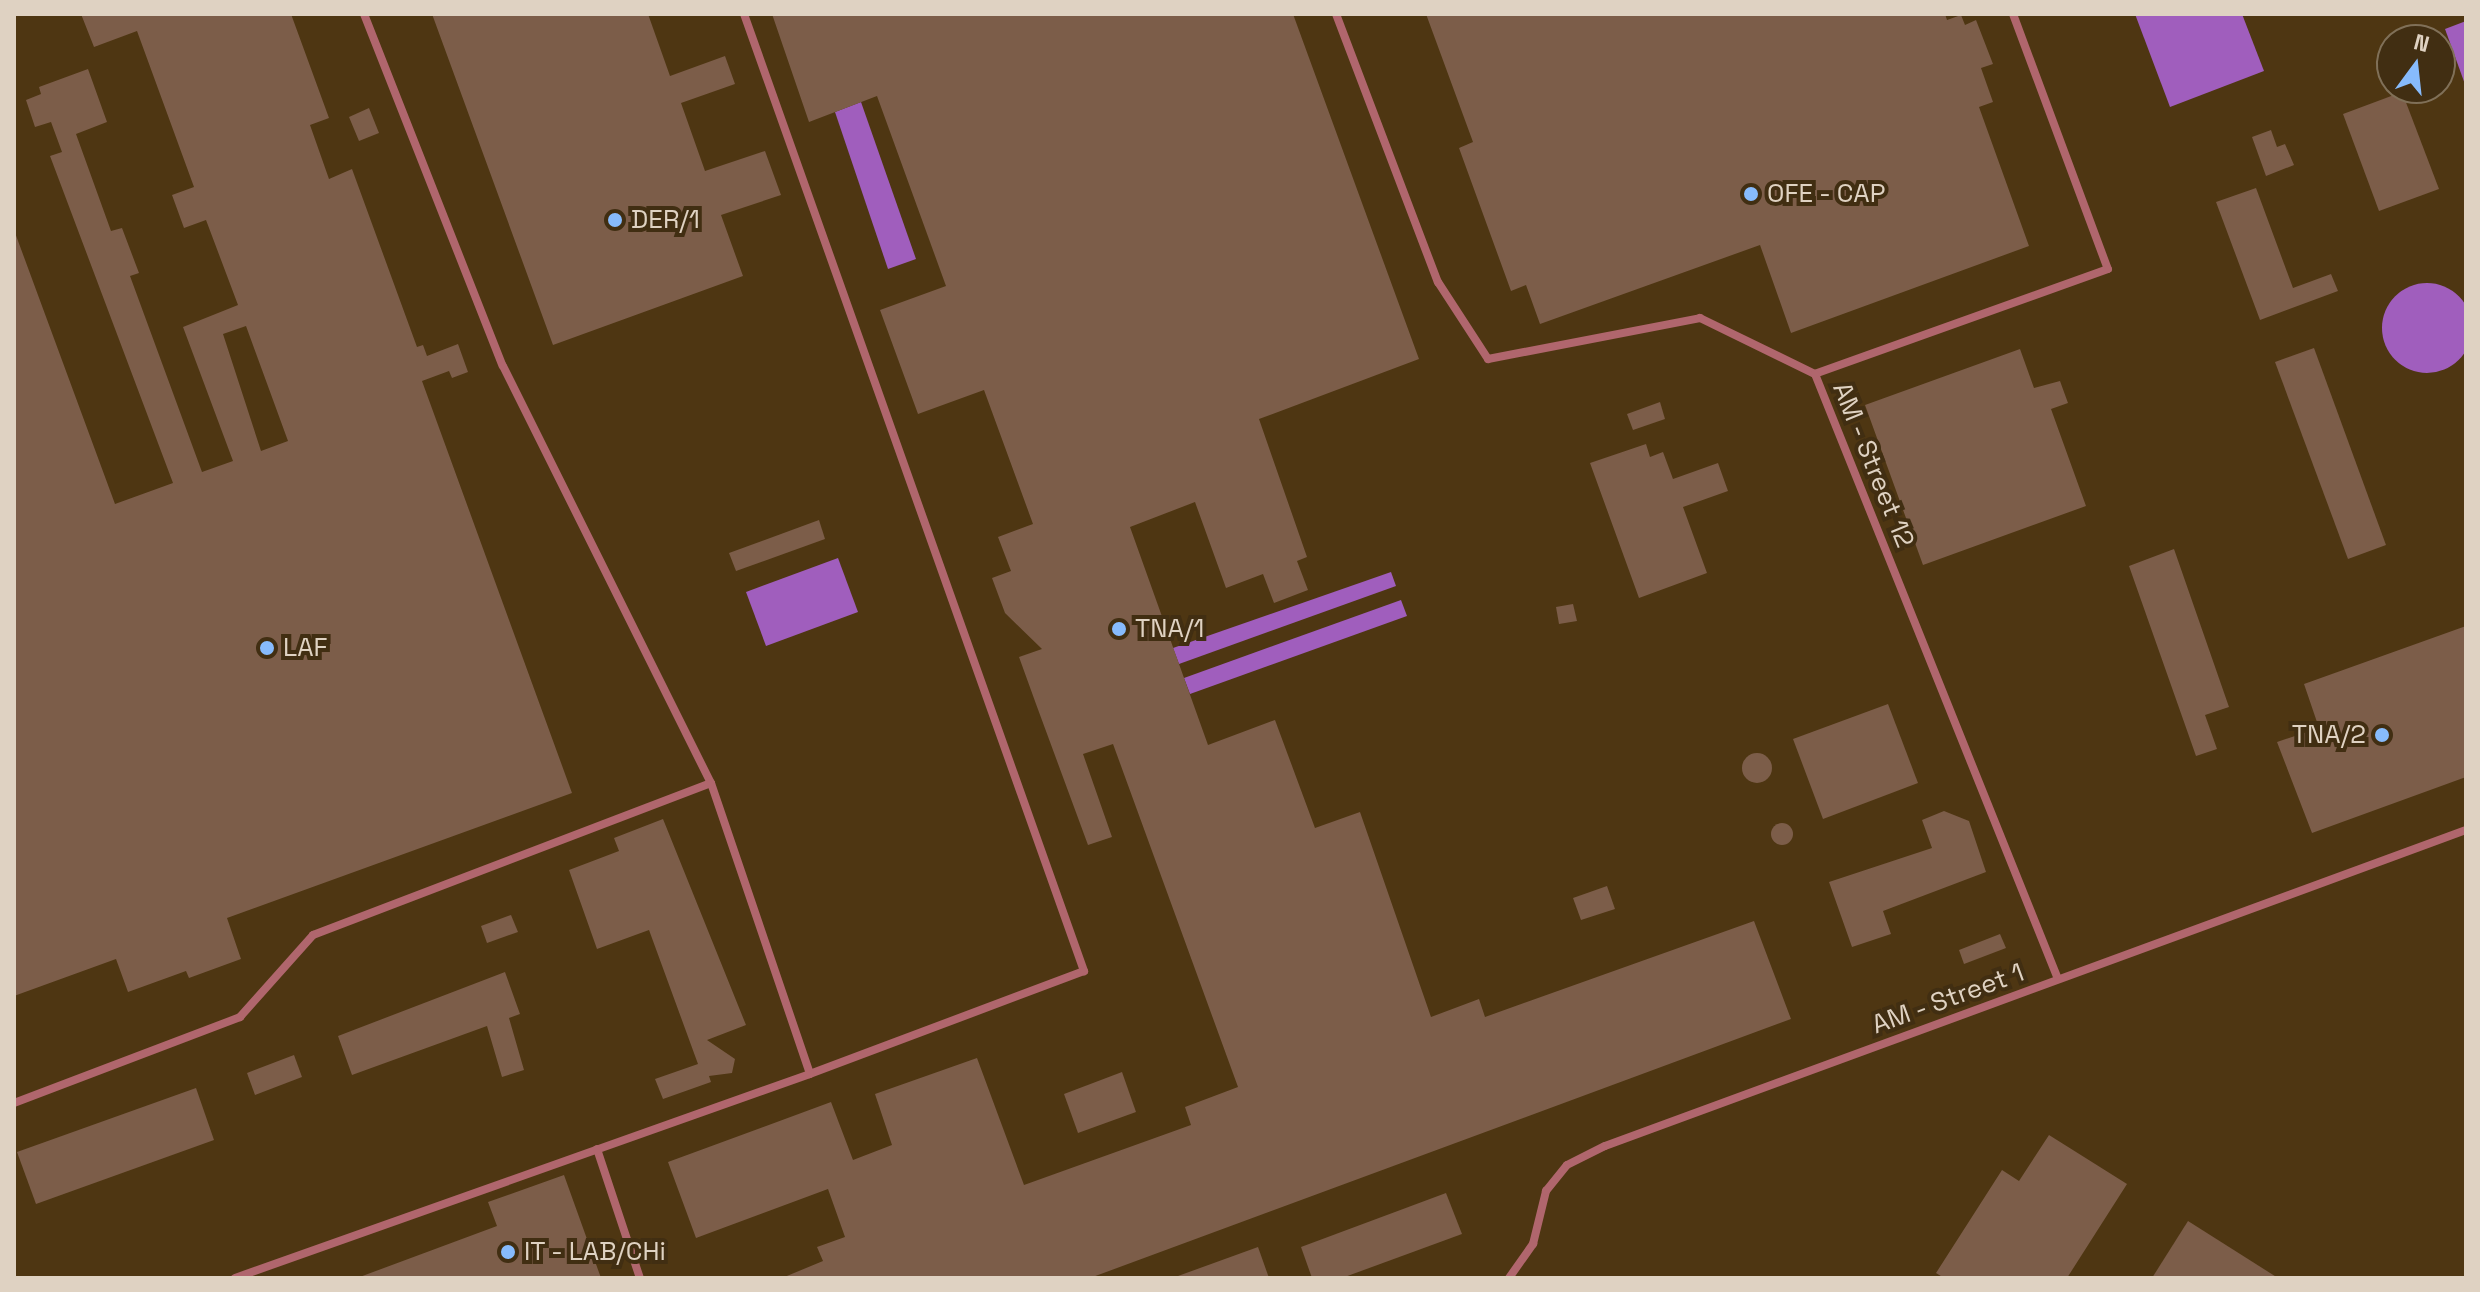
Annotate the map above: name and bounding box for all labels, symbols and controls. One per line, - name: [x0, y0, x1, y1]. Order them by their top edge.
- north arrow: [2376, 24, 2456, 104]
- text: N: [2411, 27, 2432, 58]
- place label: OFE - CAP: [1767, 178, 1887, 210]
- marker: OFE - CAP: [1742, 185, 1760, 203]
- place label: DER/1: [631, 204, 700, 236]
- marker: DER/1: [606, 211, 624, 229]
- street label: AM - Street 12: [1825, 377, 1921, 553]
- place label: TNA/1: [1135, 613, 1204, 645]
- marker: TNA/1: [1110, 620, 1128, 638]
- place label: LAF: [283, 632, 328, 664]
- marker: LAF: [258, 639, 276, 657]
- place label: TNA/2: [2292, 719, 2366, 751]
- marker: TNA/2: [2373, 726, 2391, 744]
- street label: AM - Street 1: [1867, 957, 2029, 1041]
- place label: IT - LAB/CHi: [524, 1236, 668, 1268]
- marker: IT - LAB/CHi: [499, 1243, 517, 1261]

